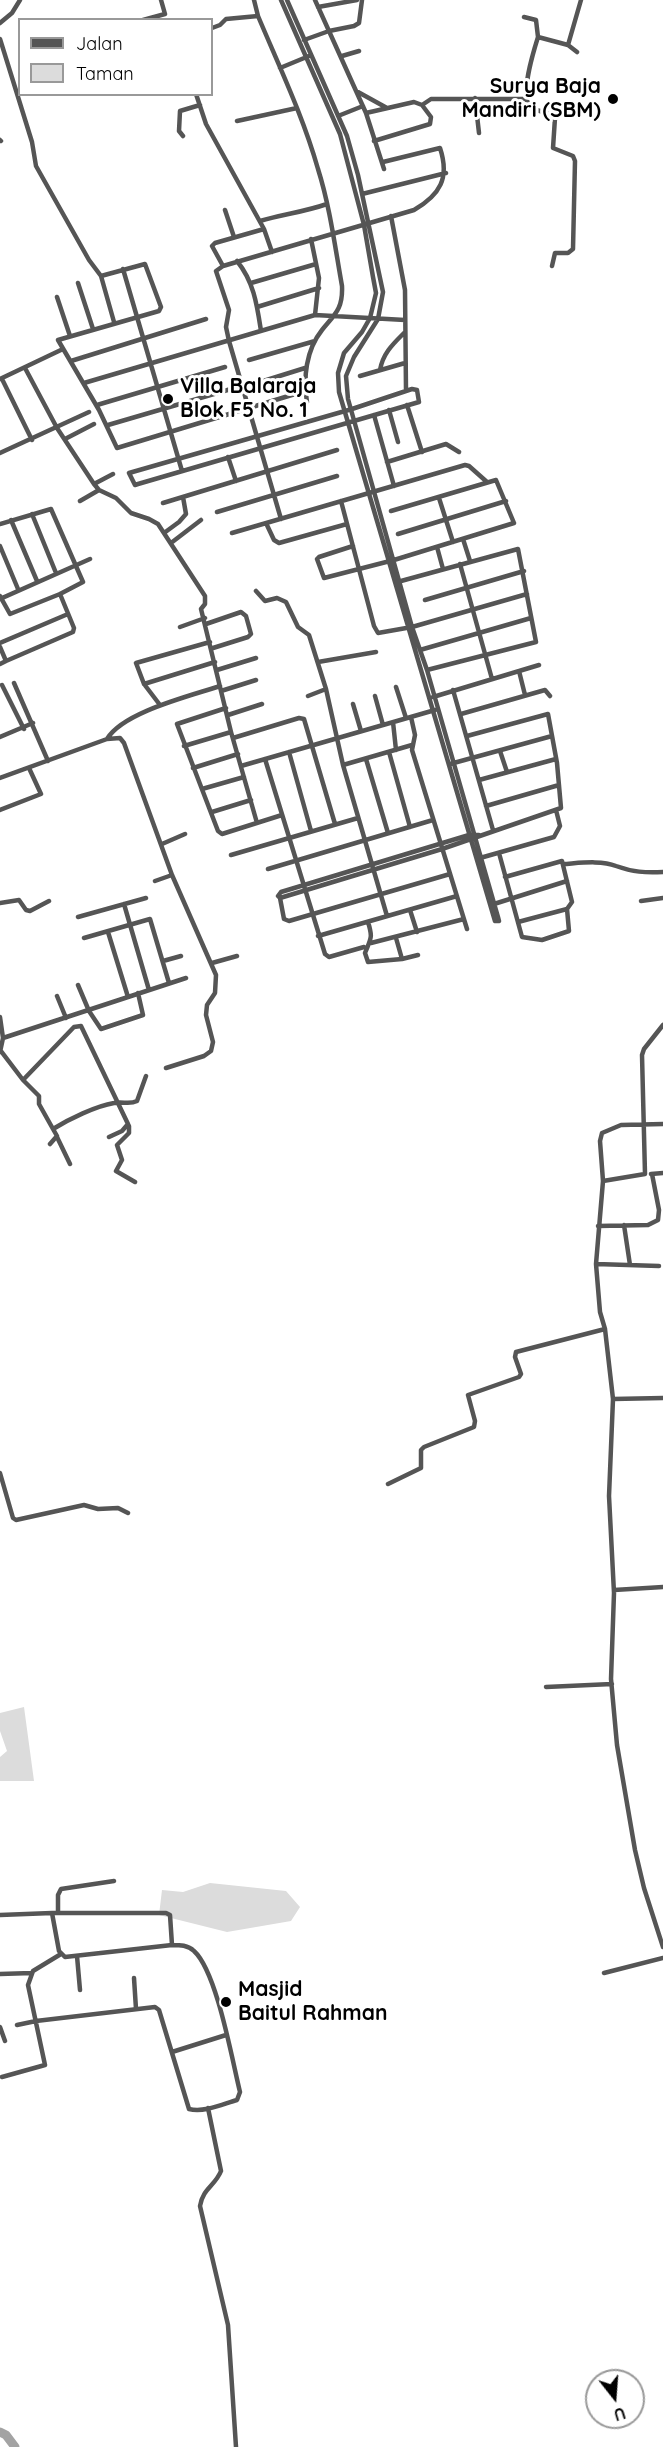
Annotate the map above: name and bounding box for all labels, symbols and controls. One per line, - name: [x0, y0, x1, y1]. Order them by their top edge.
- legend: [18, 18, 213, 96]
- text: Jalan: [76, 32, 123, 55]
- text: Taman: [76, 62, 134, 85]
- place label: Surya Baja Mandiri (SBM): [462, 74, 601, 124]
- marker: Surya Baja Mandiri (SBM): [606, 92, 620, 106]
- place label: Villa Balaraja Blok F5 No. 1: [180, 374, 316, 424]
- marker: Villa Balaraja Blok F5 No. 1: [161, 392, 175, 406]
- place label: Masjid Baitul Rahman: [238, 1977, 387, 2027]
- marker: Masjid Baitul Rahman: [219, 1995, 233, 2009]
- north arrow: [585, 2369, 645, 2429]
- text: U: [611, 2403, 628, 2426]

